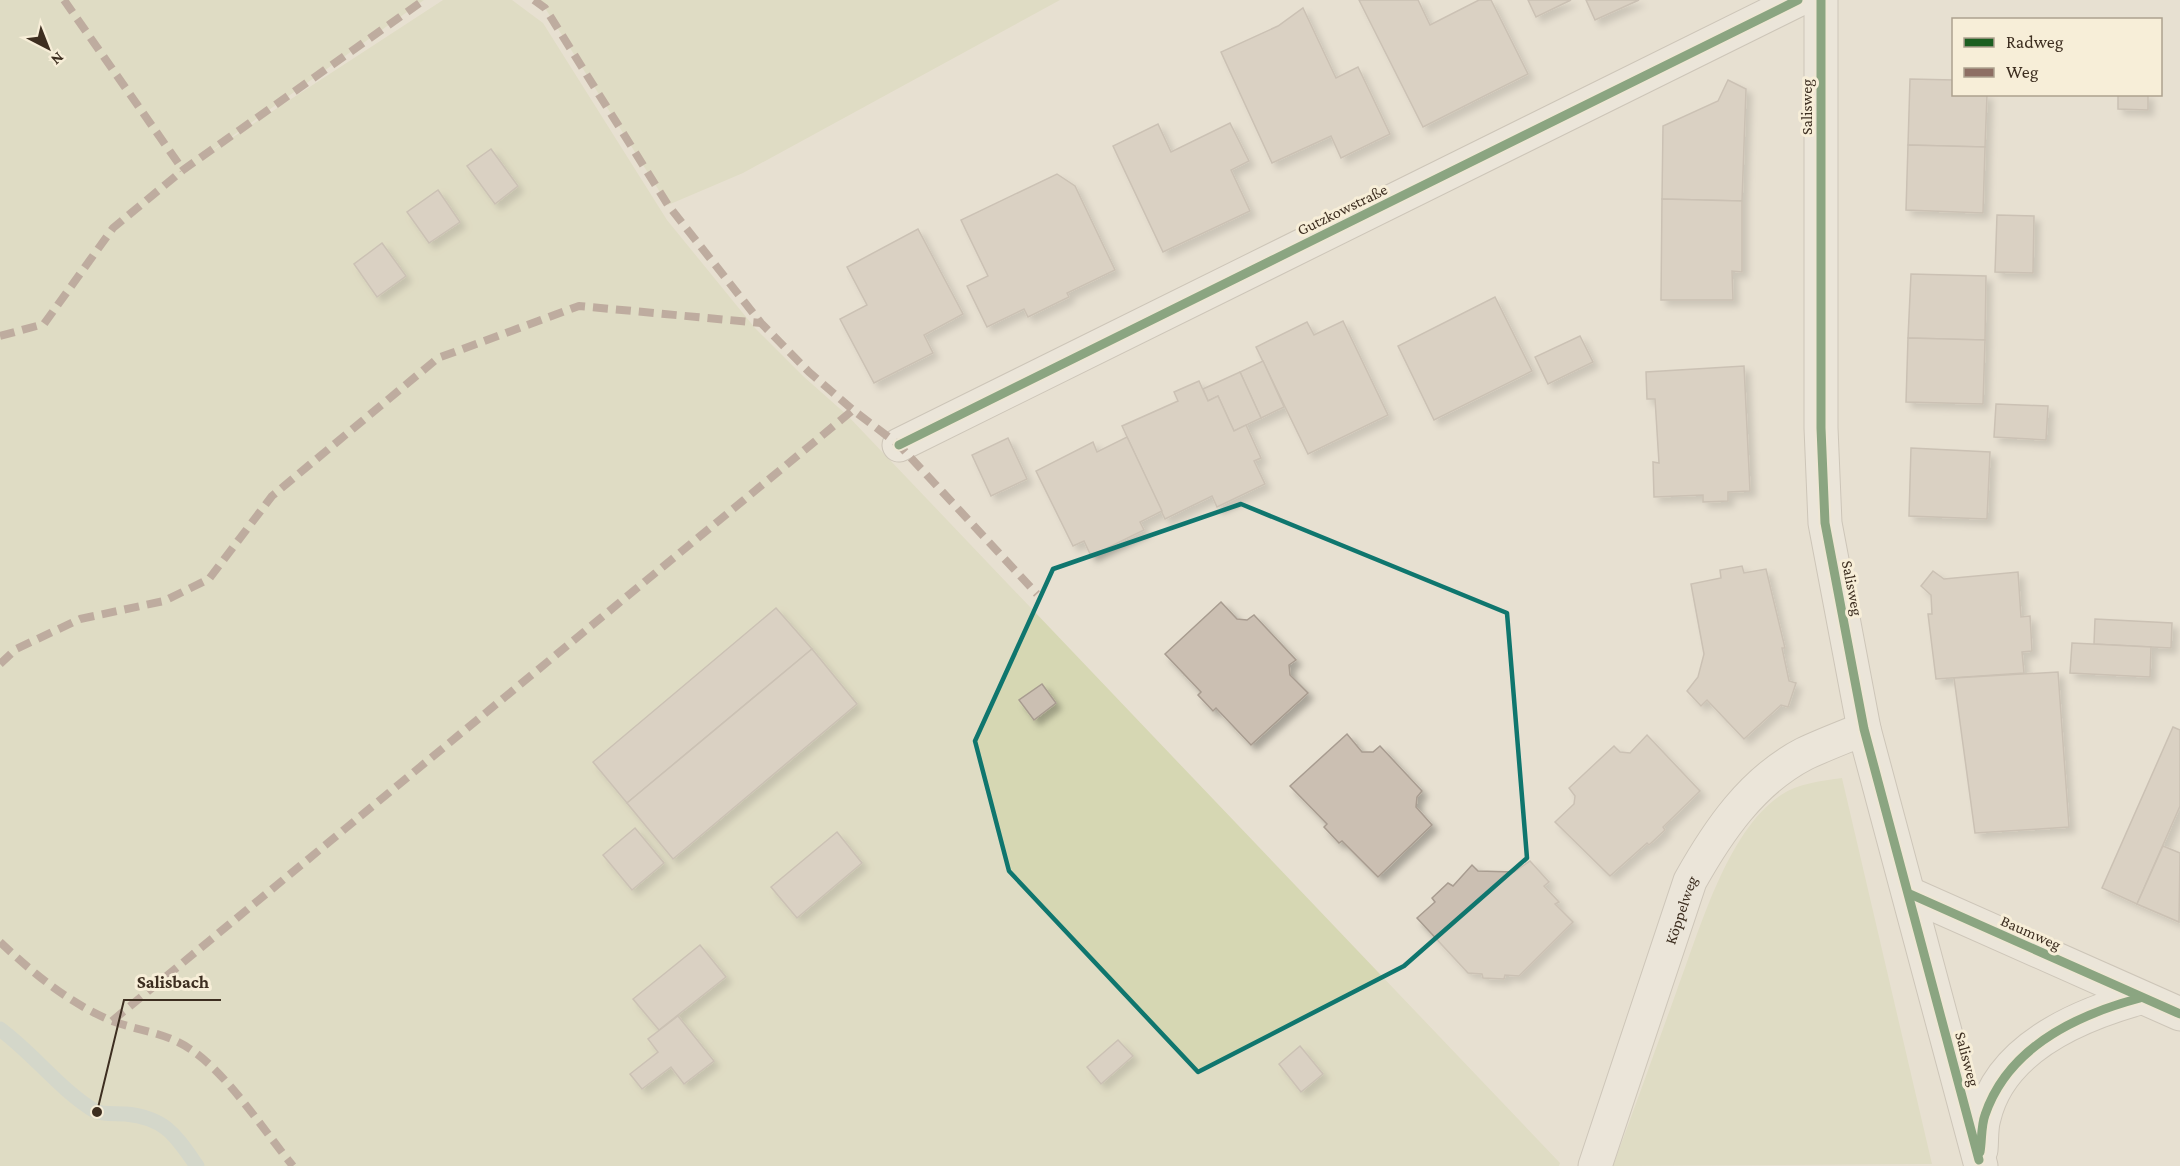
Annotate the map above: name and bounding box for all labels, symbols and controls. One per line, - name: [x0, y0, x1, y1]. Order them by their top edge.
- north arrow: [18, 18, 78, 78]
- legend: [1952, 18, 2162, 96]
- text: Radweg: [2006, 32, 2064, 52]
- text: N: [48, 49, 67, 69]
- text: Weg: [2006, 62, 2039, 82]
- street label: Salisweg: [1798, 79, 1816, 135]
- street label: Gutzkowstraße: [1294, 180, 1390, 239]
- street label: Salisweg: [1838, 559, 1866, 618]
- street label: Köppelweg: [1662, 872, 1701, 947]
- street label: Baumweg: [1998, 912, 2064, 954]
- callout: Salisbach: [124, 964, 221, 1000]
- text: Salisbach: [137, 972, 210, 992]
- street label: Salisweg: [1951, 1030, 1983, 1089]

